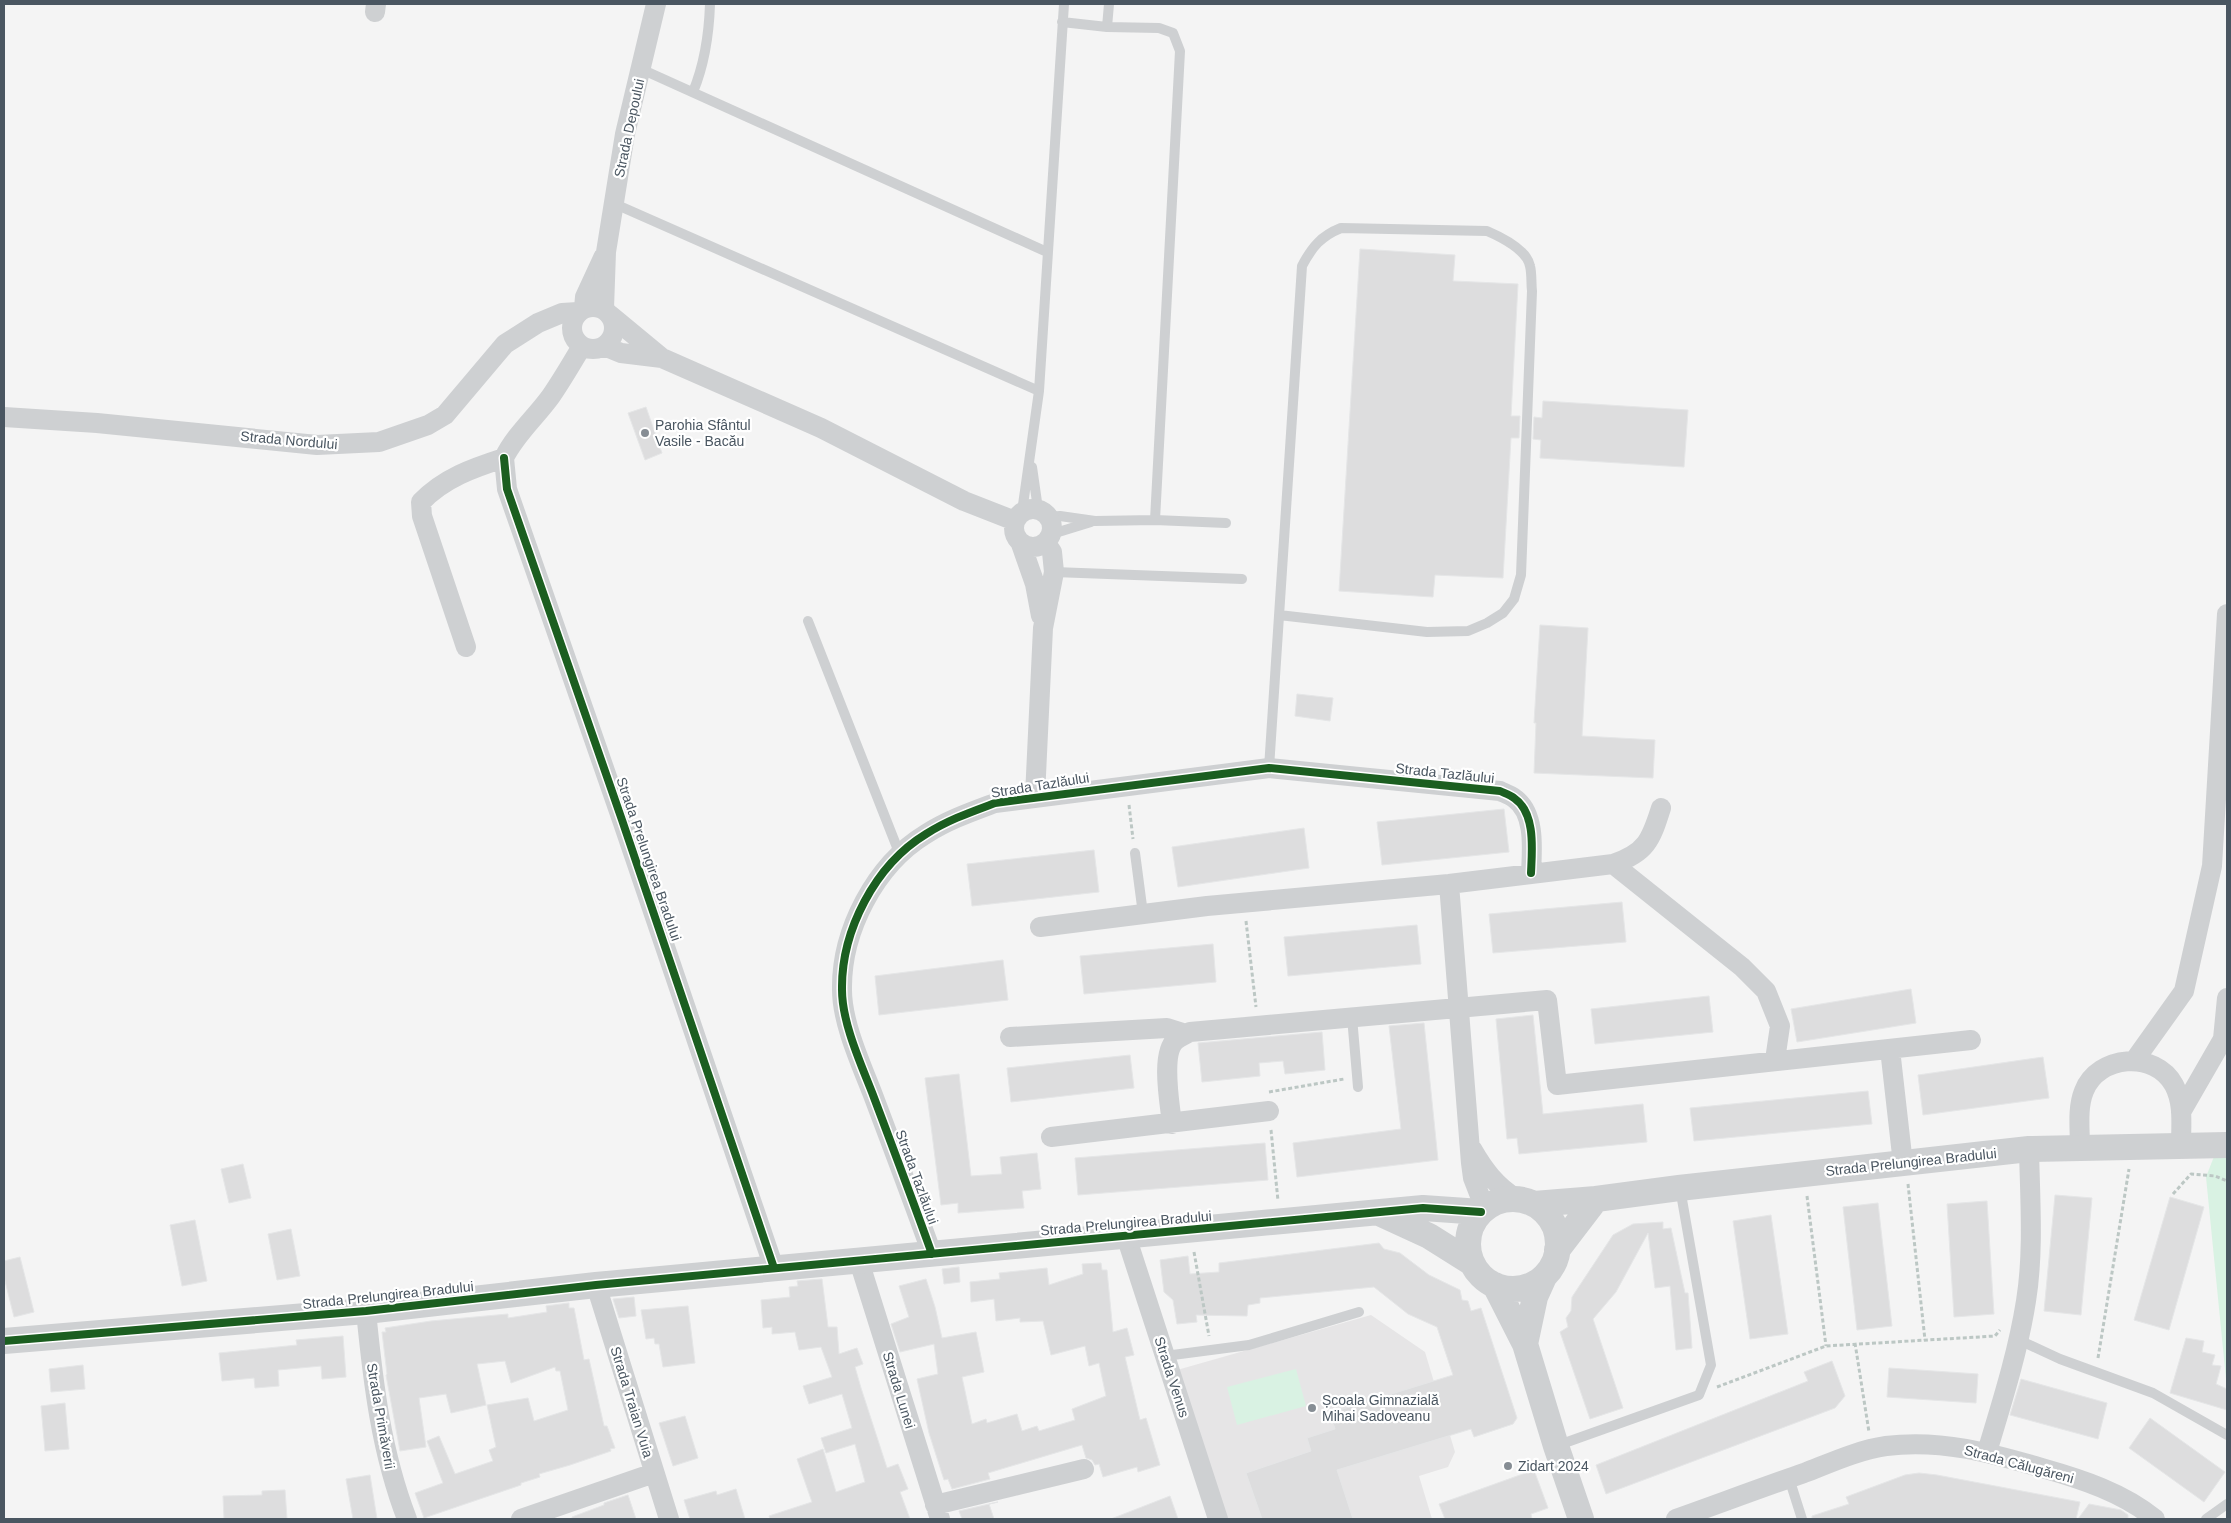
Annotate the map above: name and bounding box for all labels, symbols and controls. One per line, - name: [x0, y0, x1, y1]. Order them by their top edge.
- street label: Strada Depoului: [611, 77, 647, 179]
- place label: Parohia Sfântul Vasile - Bacău: [655, 417, 751, 449]
- marker: Parohia Sfântul Vasile - Bacău: [639, 427, 651, 439]
- street label: Strada Nordului: [240, 428, 338, 452]
- street label: Strada Tazlăului: [1395, 760, 1495, 786]
- street label: Strada Tazlăului: [990, 769, 1090, 801]
- street label: Strada Prelungirea Bradului: [613, 775, 685, 943]
- street label: Strada Tazlăului: [892, 1128, 942, 1226]
- street label: Strada Prelungirea Bradului: [1825, 1145, 1997, 1179]
- street label: Strada Prelungirea Bradului: [1040, 1208, 1212, 1238]
- street label: Strada Prelungirea Bradului: [302, 1278, 474, 1312]
- street label: Strada Venus: [1151, 1335, 1193, 1419]
- street label: Strada Traian Vuia: [607, 1344, 657, 1460]
- street label: Strada Lunei: [880, 1350, 918, 1430]
- street label: Strada Primăverii: [364, 1362, 398, 1470]
- place label: Școala Gimnazială Mihai Sadoveanu: [1322, 1392, 1439, 1424]
- marker: Școala Gimnazială Mihai Sadoveanu: [1306, 1402, 1318, 1414]
- street label: Strada Călugăreni: [1962, 1442, 2076, 1486]
- place label: Zidart 2024: [1518, 1458, 1589, 1474]
- marker: Zidart 2024: [1502, 1460, 1514, 1472]

